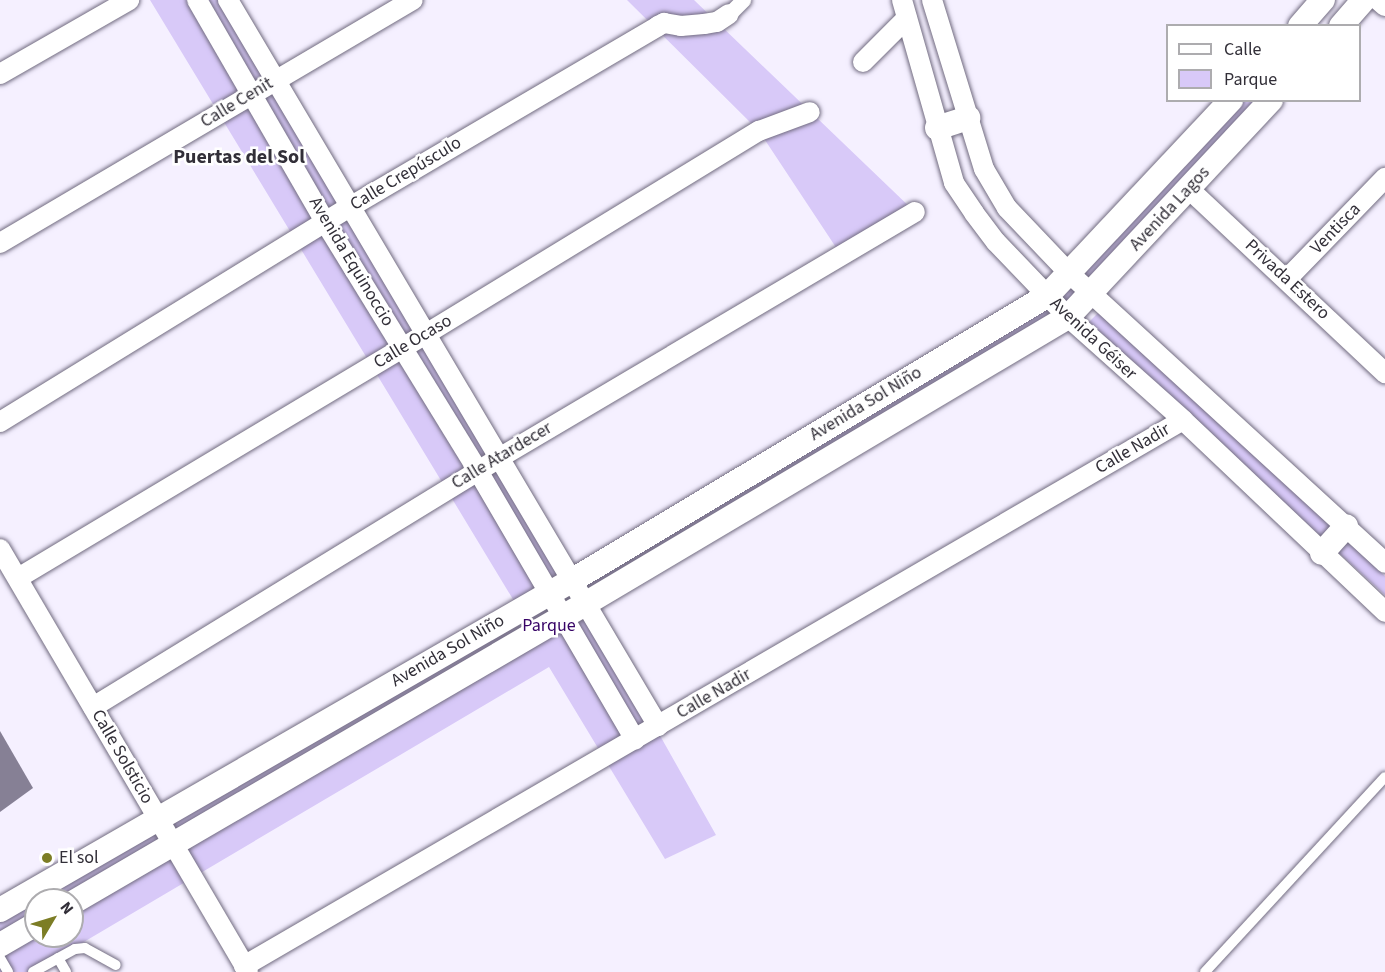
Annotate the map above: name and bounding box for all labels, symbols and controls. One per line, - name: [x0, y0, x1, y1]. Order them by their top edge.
- legend: [1166, 24, 1361, 102]
- text: Calle: [1224, 37, 1261, 62]
- text: Parque: [1224, 67, 1277, 92]
- street label: Calle Cenit: [197, 73, 277, 133]
- street label: Calle Crepúsculo: [346, 132, 466, 216]
- district label: Puertas del Sol: [173, 145, 305, 169]
- street label: Avenida Lagos: [1125, 162, 1215, 256]
- street label: Avenida Equinoccio: [304, 193, 398, 331]
- street label: Ventisca: [1306, 199, 1366, 259]
- street label: Privada Estero: [1240, 235, 1334, 325]
- street label: Avenida Géiser: [1045, 293, 1141, 385]
- street label: Calle Ocaso: [370, 310, 456, 374]
- street label: Avenida Sol Niño: [806, 362, 926, 446]
- street label: Calle Atardecer: [448, 418, 556, 494]
- street label: Calle Nadir: [1092, 419, 1174, 479]
- street label: Avenida Sol Niño: [388, 610, 508, 692]
- park label: Parque: [522, 615, 576, 637]
- street label: Calle Nadir: [673, 664, 755, 724]
- street label: Calle Solsticio: [86, 706, 158, 808]
- place label: El sol: [59, 847, 99, 869]
- marker: El sol: [40, 851, 54, 865]
- north arrow: [24, 888, 84, 948]
- text: N: [55, 897, 79, 919]

